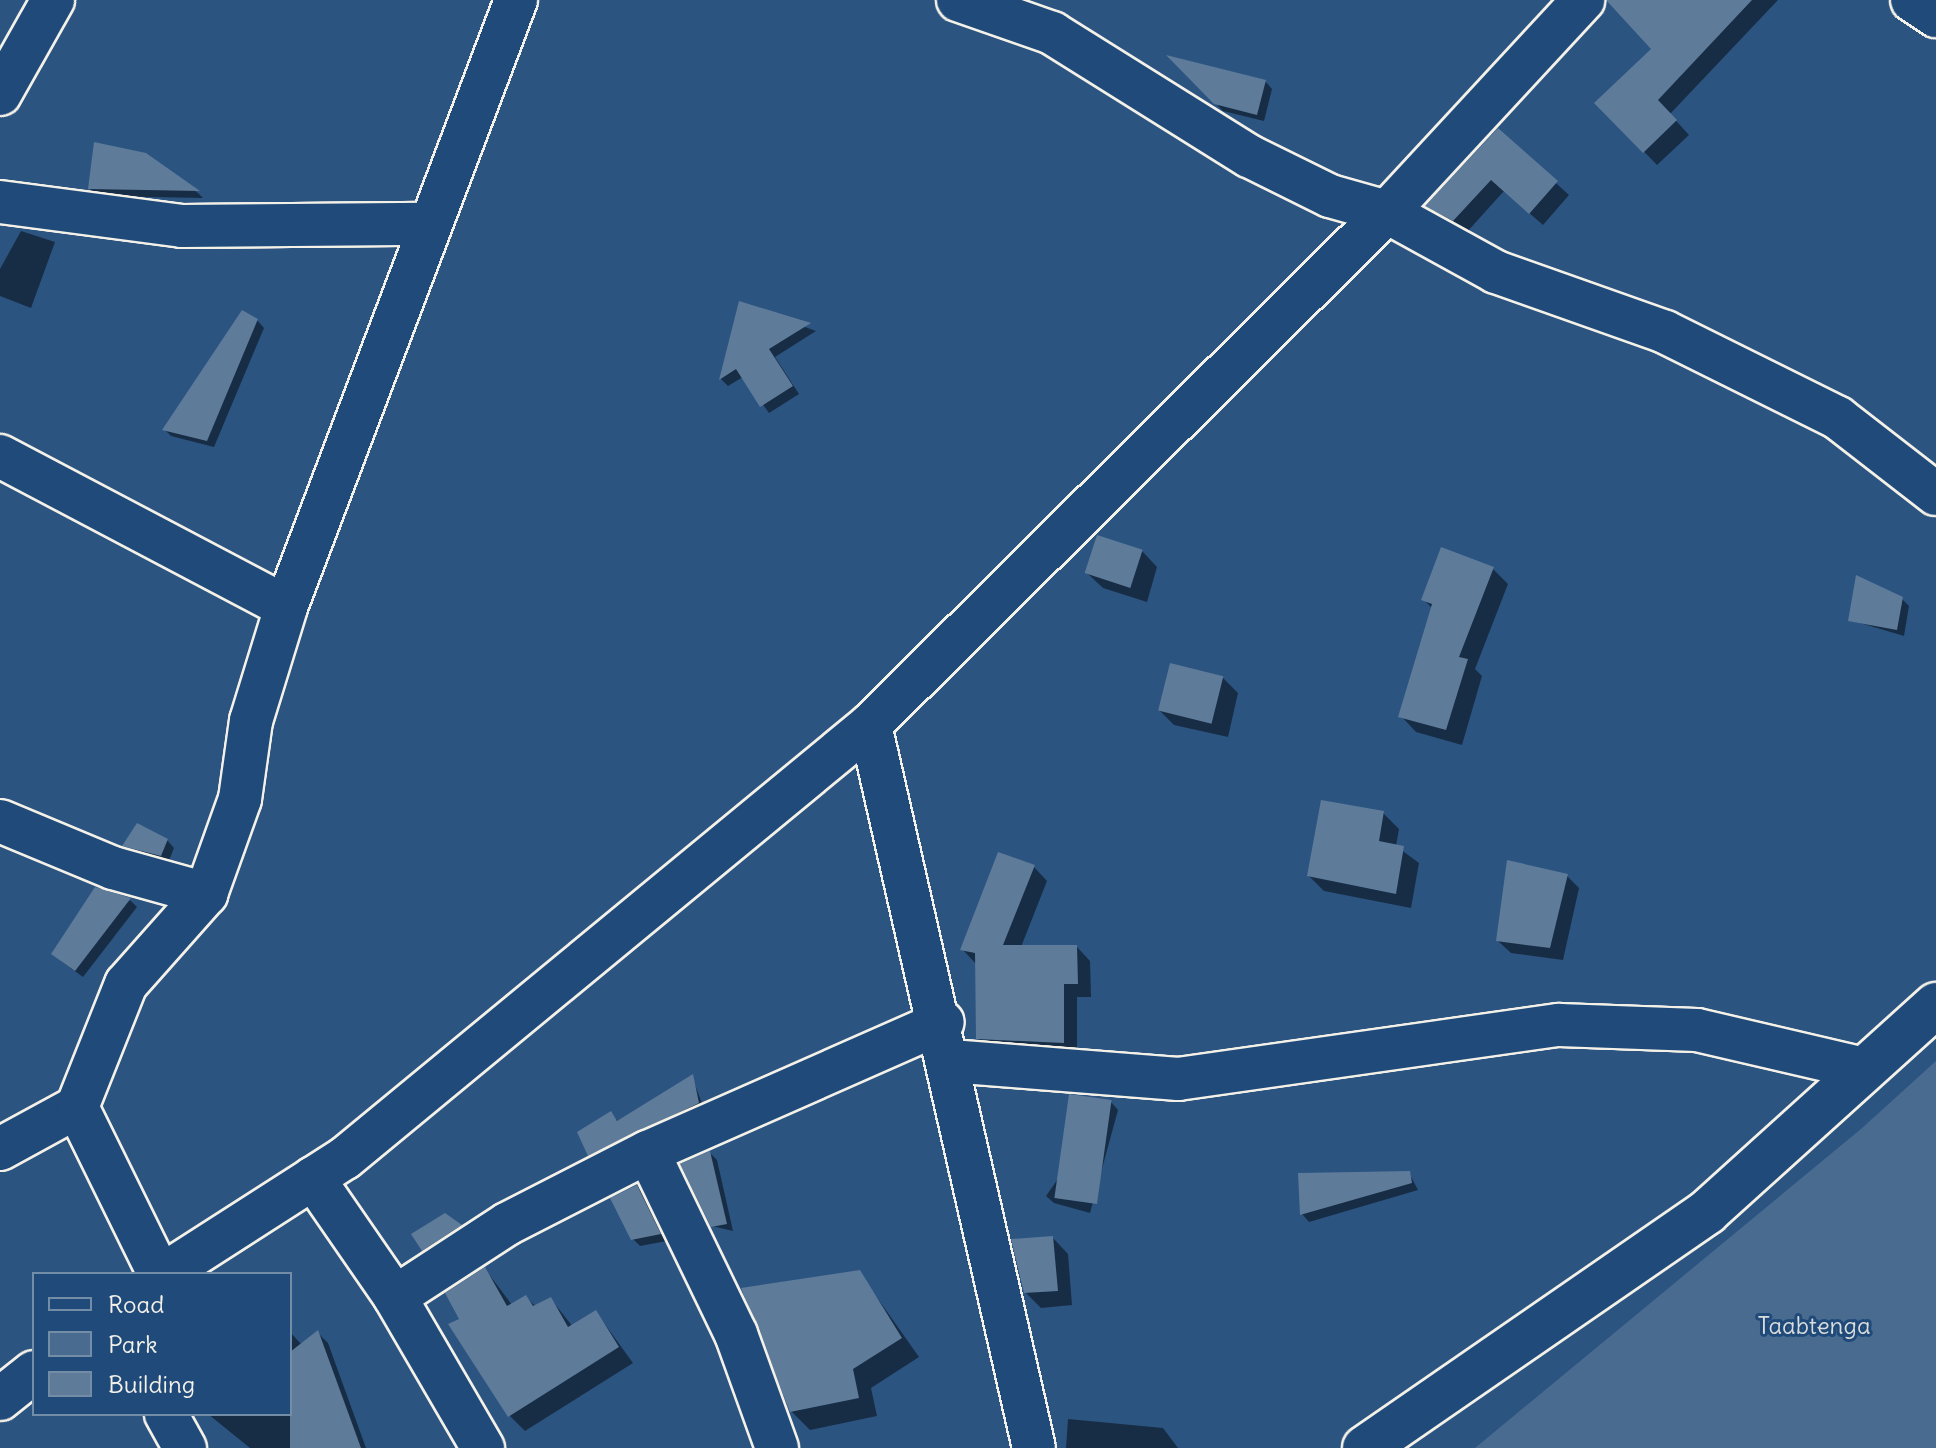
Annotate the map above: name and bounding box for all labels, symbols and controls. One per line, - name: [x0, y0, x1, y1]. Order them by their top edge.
- legend: [32, 1272, 292, 1416]
- text: Road: [108, 1289, 164, 1319]
- park label: Taabtenga: [1757, 1312, 1871, 1340]
- text: Park: [108, 1329, 158, 1359]
- text: Building: [108, 1369, 195, 1399]

